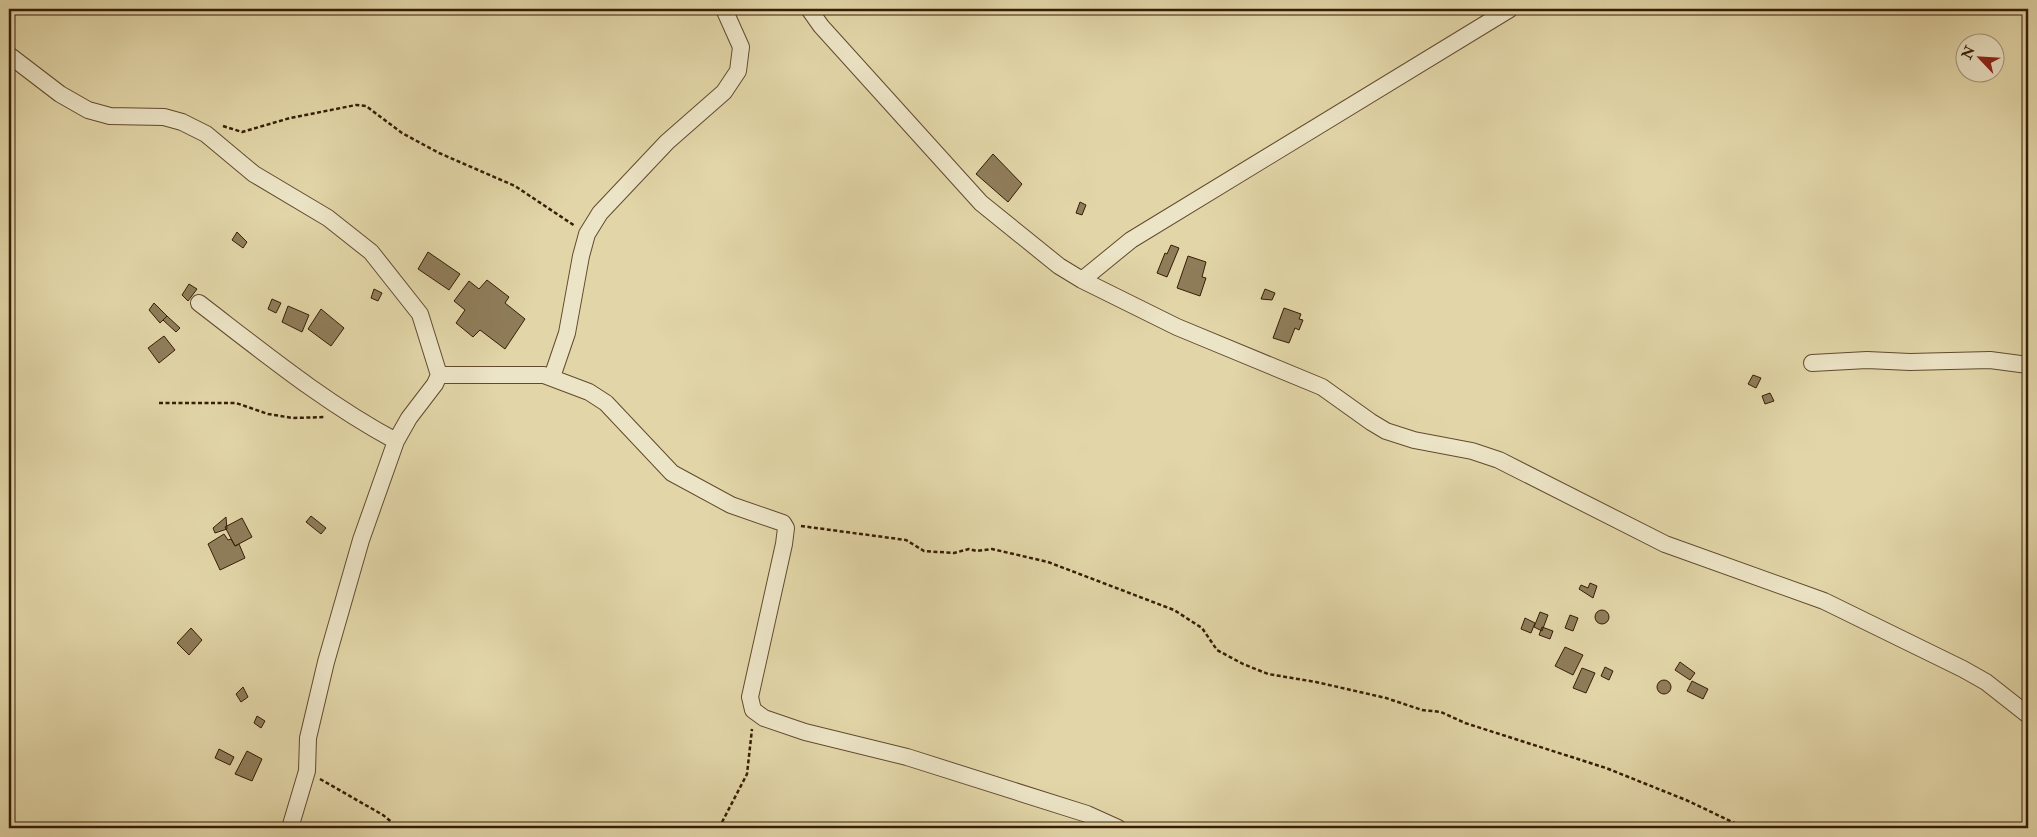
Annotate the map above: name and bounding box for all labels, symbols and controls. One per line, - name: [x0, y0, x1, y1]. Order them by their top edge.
- north arrow: [1954, 32, 2004, 82]
- text: N: [1958, 43, 1979, 63]

